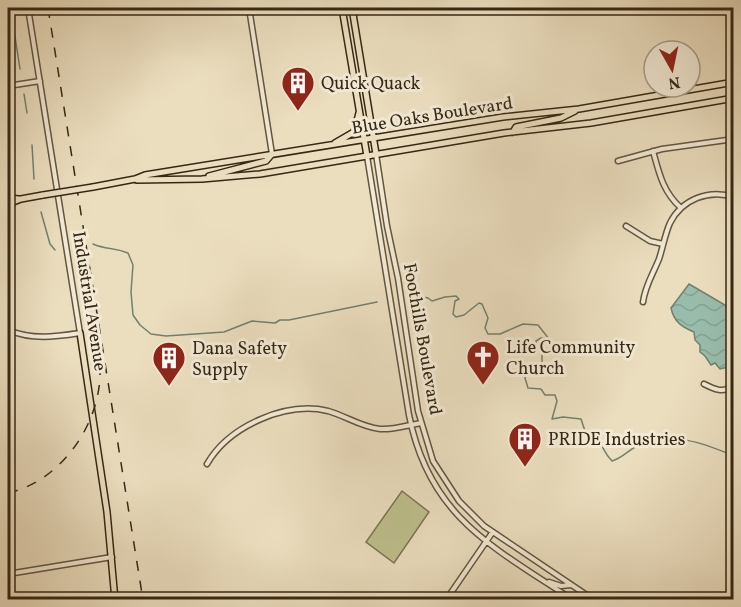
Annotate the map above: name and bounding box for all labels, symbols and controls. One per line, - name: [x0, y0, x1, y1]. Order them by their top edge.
- north arrow: [642, 39, 702, 99]
- building icon: Quick Quack: [280, 65, 316, 112]
- text: N: [666, 70, 681, 94]
- place label: Quick Quack: [321, 72, 421, 97]
- street label: Blue Oaks Boulevard: [350, 91, 515, 142]
- street label: Industrial Avenue: [65, 230, 112, 373]
- street label: Foothills Boulevard: [396, 261, 447, 417]
- place label: Life Community Church: [506, 336, 636, 382]
- place label: Dana Safety Supply: [192, 337, 287, 383]
- church icon: Life Community Church: [465, 339, 501, 386]
- building icon: Dana Safety Supply: [151, 340, 187, 387]
- building icon: PRIDE Industries: [507, 421, 543, 468]
- place label: PRIDE Industries: [548, 428, 685, 453]

